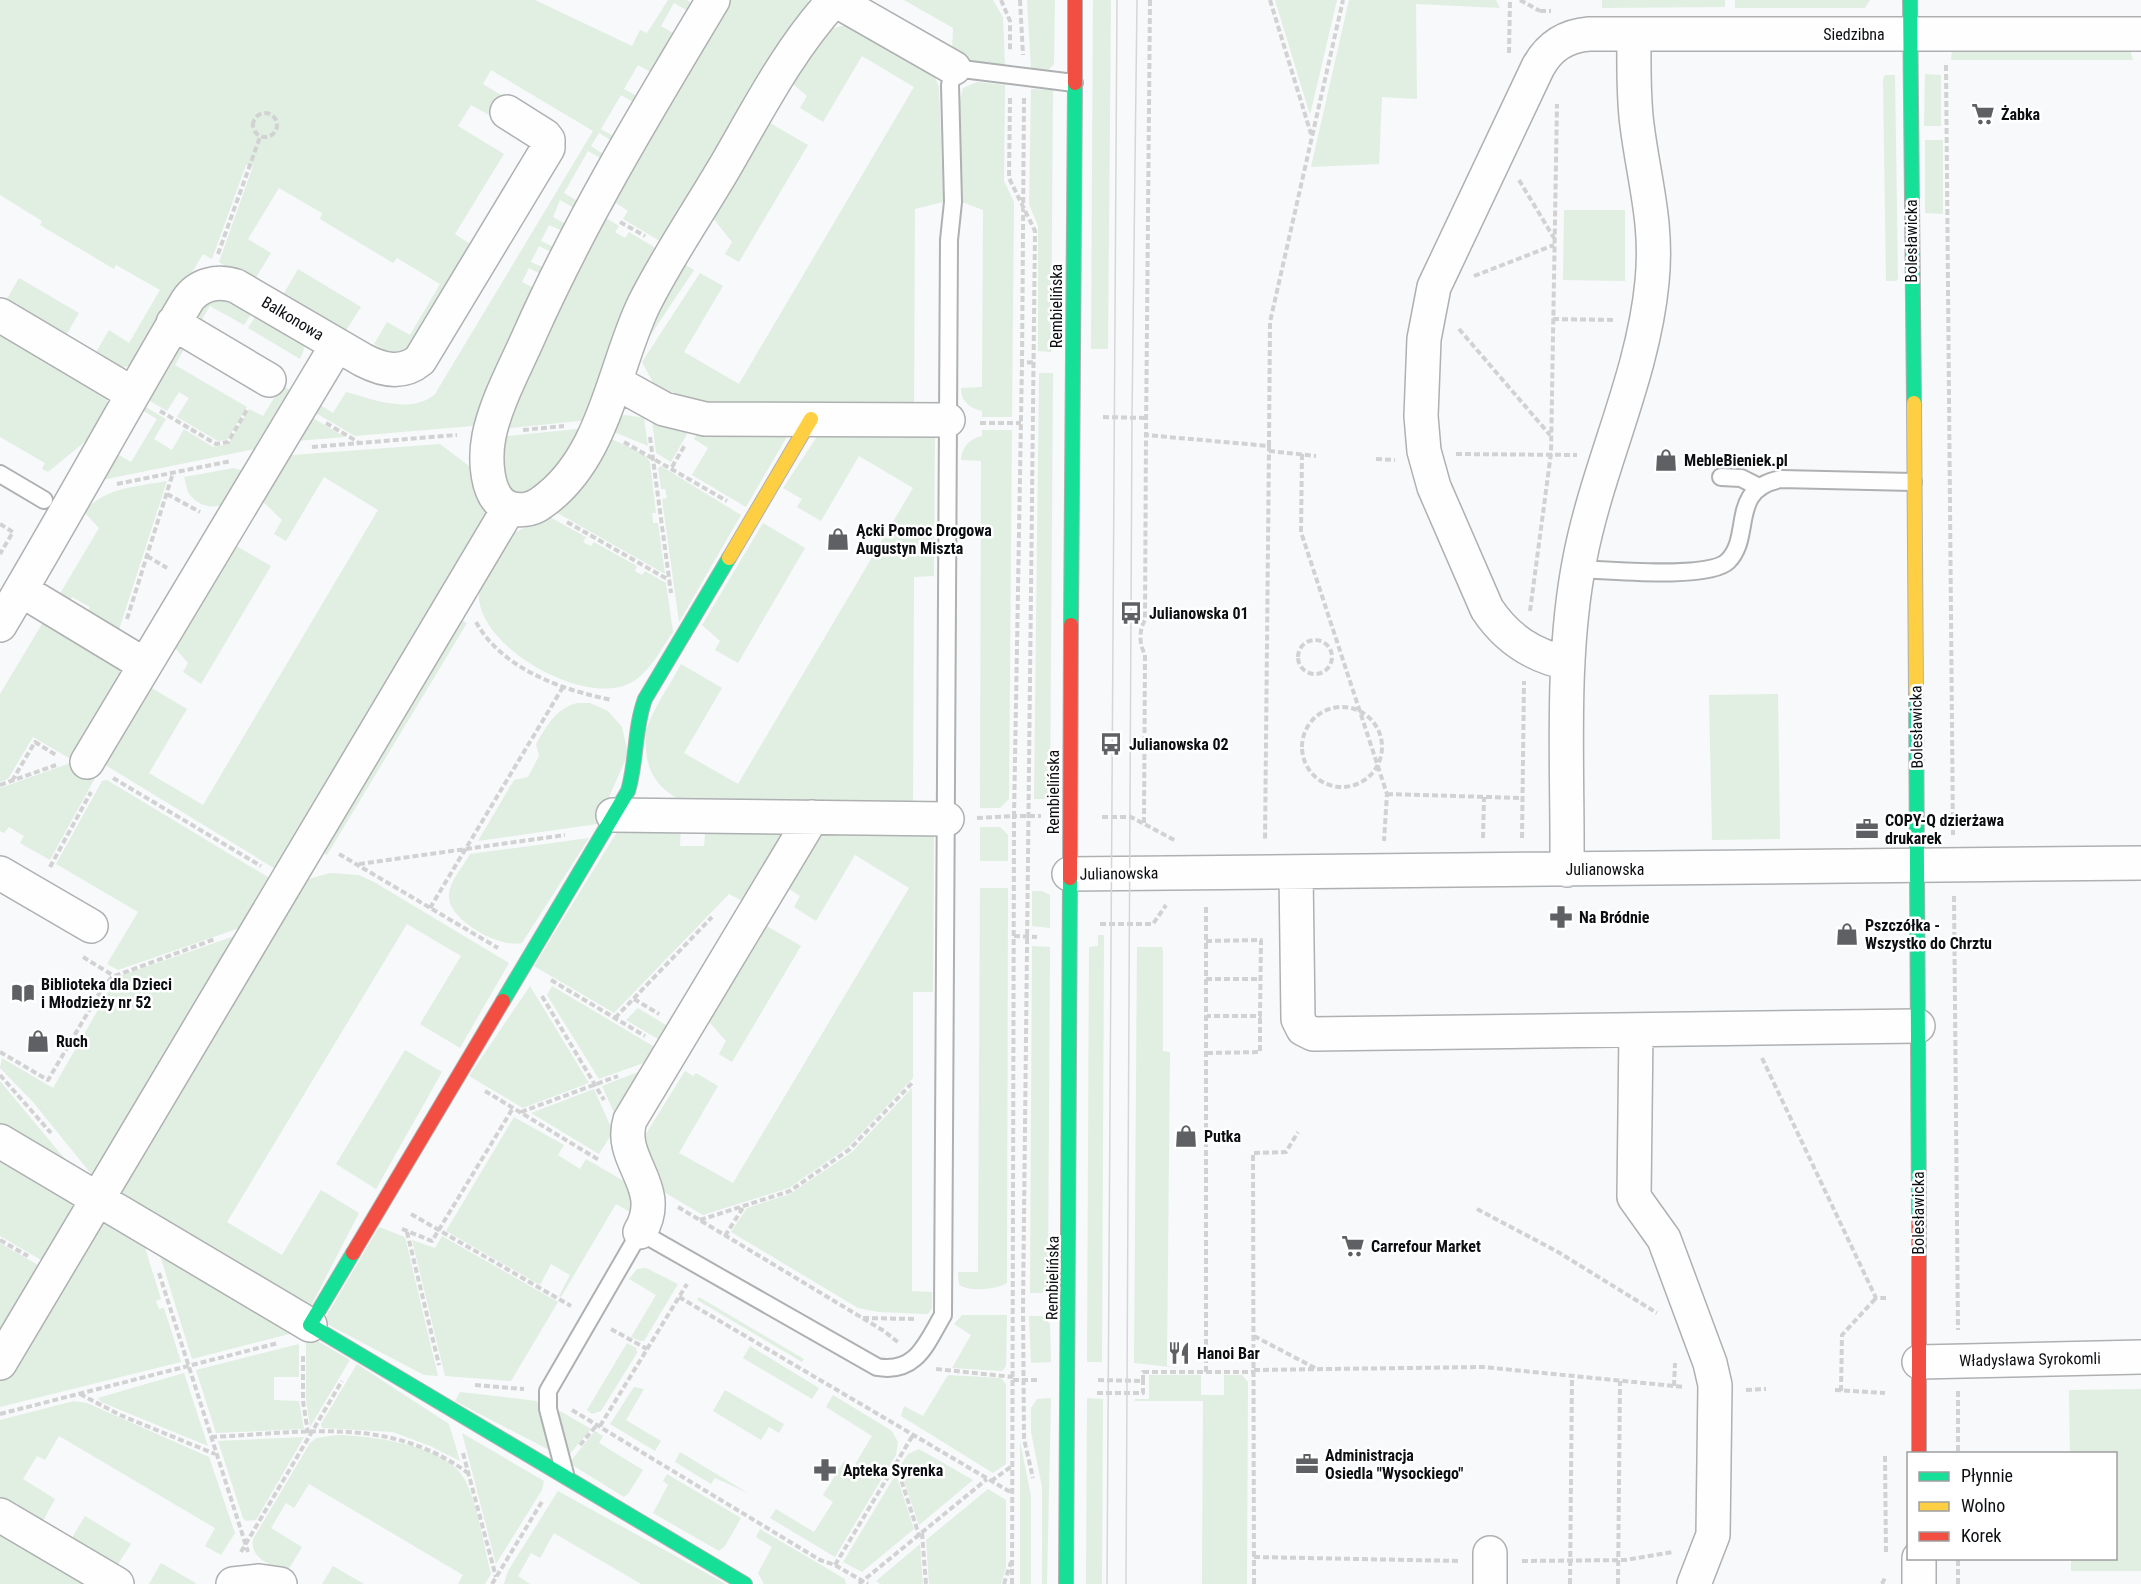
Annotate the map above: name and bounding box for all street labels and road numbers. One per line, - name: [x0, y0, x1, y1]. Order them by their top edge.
- street label: Siedzibna: [1823, 25, 1885, 44]
- street label: Bolesławicka: [1902, 199, 1921, 283]
- street label: Rembielińska: [1047, 264, 1066, 348]
- street label: Balkonowa: [258, 292, 327, 344]
- street label: Bolesławicka: [1906, 685, 1927, 769]
- street label: Rembielińska: [1044, 750, 1063, 834]
- street label: Julianowska: [1566, 860, 1644, 879]
- street label: Julianowska: [1079, 863, 1159, 884]
- street label: Bolesławicka: [1909, 1171, 1928, 1255]
- street label: Rembielińska: [1042, 1236, 1063, 1320]
- street label: Władysława Syrokomli: [1959, 1349, 2101, 1370]

